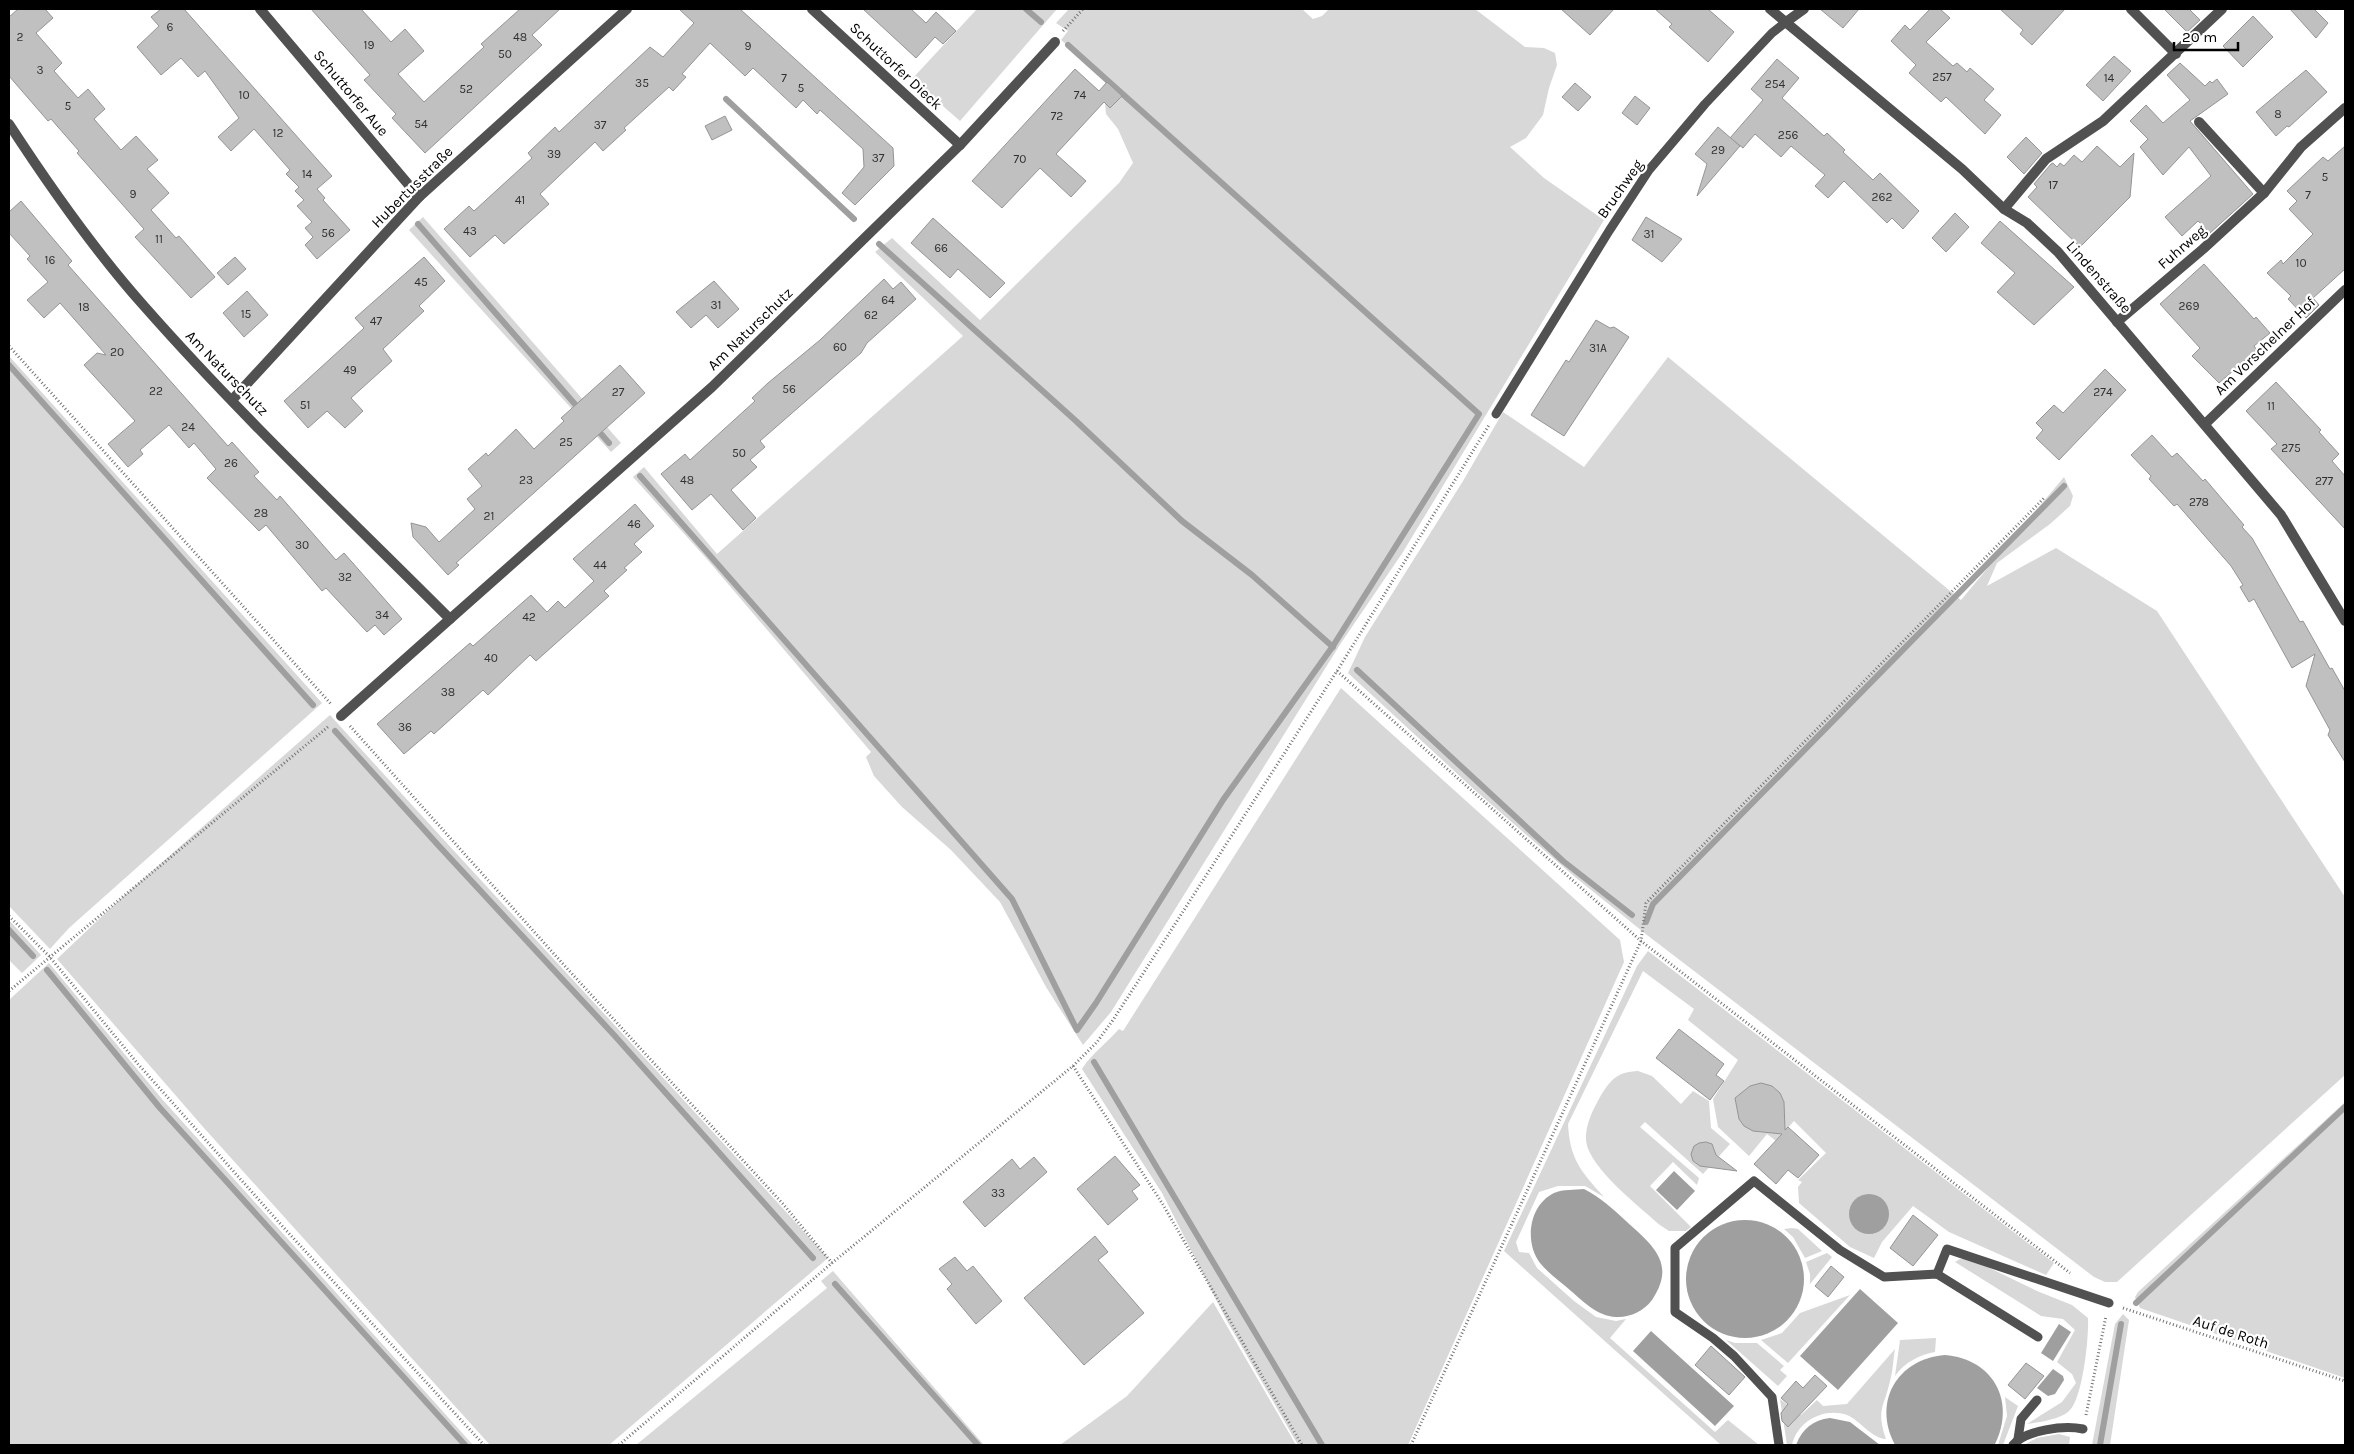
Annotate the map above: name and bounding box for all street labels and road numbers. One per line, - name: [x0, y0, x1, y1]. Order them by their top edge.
- street label: Schuttorfer Dieck: [846, 19, 946, 113]
- street label: Schuttorfer Aue: [310, 46, 392, 140]
- street label: Hubertusstraße: [368, 143, 456, 231]
- street label: Bruchweg: [1593, 156, 1647, 222]
- street label: Fuhrweg: [2154, 221, 2210, 273]
- street label: Lindenstraße: [2063, 237, 2135, 317]
- street label: Am Naturschutz: [704, 284, 796, 374]
- street label: Am Vorschelner Hof: [2211, 293, 2320, 399]
- street label: Am Naturschutz: [182, 327, 272, 419]
- street label: Auf de Roth: [2191, 1311, 2271, 1353]

